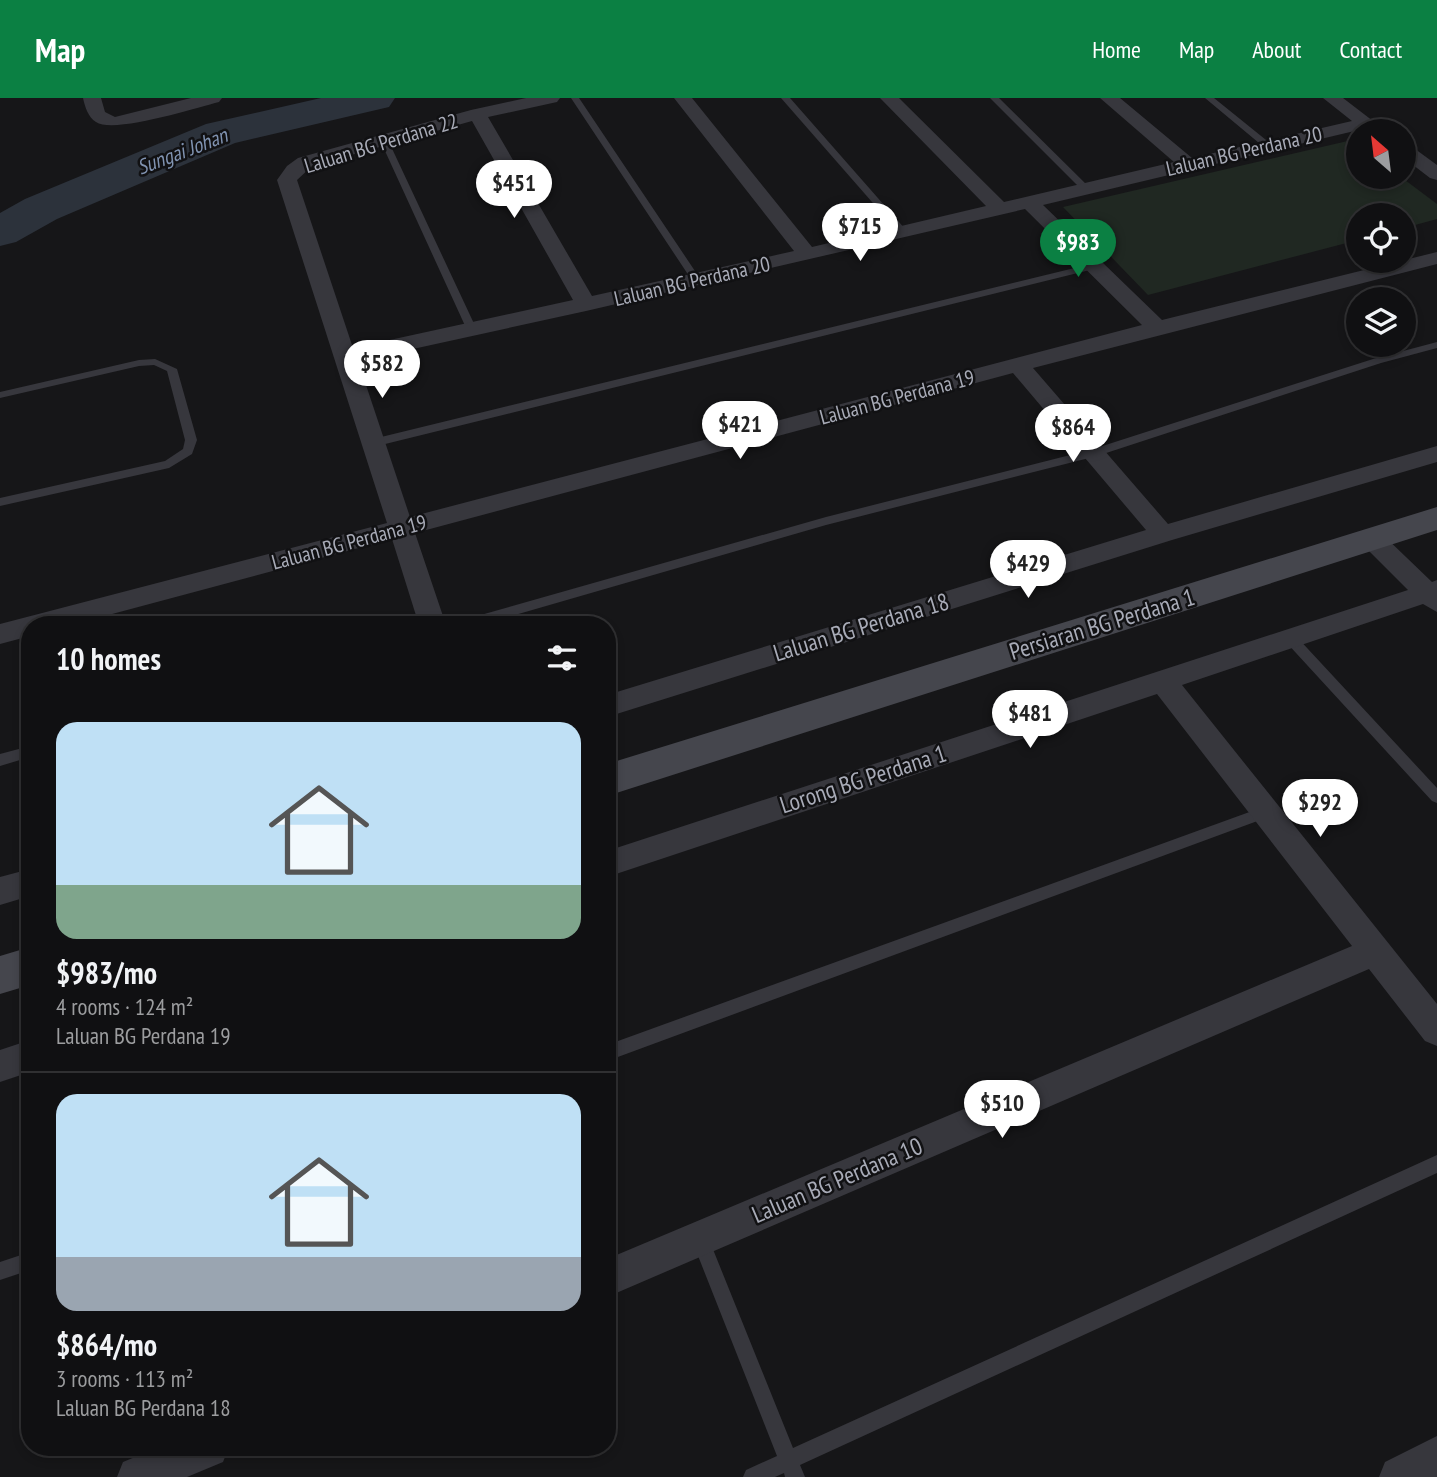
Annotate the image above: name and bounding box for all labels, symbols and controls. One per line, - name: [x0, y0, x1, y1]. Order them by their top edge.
- text: Map: [35, 28, 85, 71]
- text: Home: [1092, 34, 1141, 65]
- text: Map: [1179, 34, 1214, 65]
- text: About: [1252, 34, 1301, 65]
- text: Contact: [1339, 34, 1402, 65]
- street label: Laluan BG Perdana 22: [301, 107, 461, 179]
- north arrow: [1346, 119, 1416, 189]
- map controls: [1346, 119, 1416, 357]
- street label: Laluan BG Perdana 20: [1163, 120, 1325, 182]
- water label: Sungai Johan: [133, 121, 233, 181]
- pin: $451: [473, 160, 555, 220]
- text: $451: [492, 168, 536, 197]
- button: locate: [1346, 203, 1416, 273]
- pin: $715: [819, 204, 901, 263]
- text: $715: [838, 211, 882, 240]
- pin: $983: [1037, 220, 1119, 279]
- text: $983: [1056, 227, 1100, 256]
- street label: Laluan BG Perdana 20: [611, 250, 773, 312]
- button: layers: [1346, 287, 1416, 357]
- pin: $582: [341, 341, 423, 400]
- text: $582: [360, 348, 404, 377]
- street label: Laluan BG Perdana 19: [817, 363, 977, 431]
- pin: $421: [699, 402, 781, 461]
- pin: $864: [1032, 404, 1114, 464]
- text: $421: [718, 409, 762, 438]
- text: $864: [1051, 412, 1095, 441]
- street label: Laluan BG Perdana 19: [269, 508, 429, 576]
- pin: $429: [987, 540, 1069, 600]
- text: $429: [1006, 548, 1050, 577]
- street label: Persiaran BG Perdana 1: [1006, 581, 1198, 667]
- street label: Laluan BG Perdana 18: [769, 586, 953, 668]
- text: 10 homes: [56, 639, 161, 678]
- icon: filters: [543, 639, 581, 677]
- pin: $481: [989, 690, 1071, 750]
- text: $481: [1008, 698, 1052, 727]
- street label: Lorong BG Perdana 1: [776, 738, 950, 820]
- icon: home: [256, 767, 382, 893]
- pin: $292: [1279, 780, 1361, 839]
- text: $292: [1298, 787, 1342, 816]
- text: $983/mo: [56, 953, 157, 992]
- text: 4 rooms · 124 m²: [56, 992, 193, 1021]
- text: Laluan BG Perdana 19: [56, 1021, 231, 1050]
- pin: $510: [961, 1080, 1043, 1140]
- text: $510: [980, 1088, 1024, 1117]
- street label: Laluan BG Perdana 10: [747, 1130, 927, 1230]
- icon: home: [256, 1139, 382, 1265]
- text: $864/mo: [56, 1325, 157, 1364]
- text: 3 rooms · 113 m²: [56, 1364, 193, 1393]
- text: Laluan BG Perdana 18: [56, 1393, 231, 1422]

